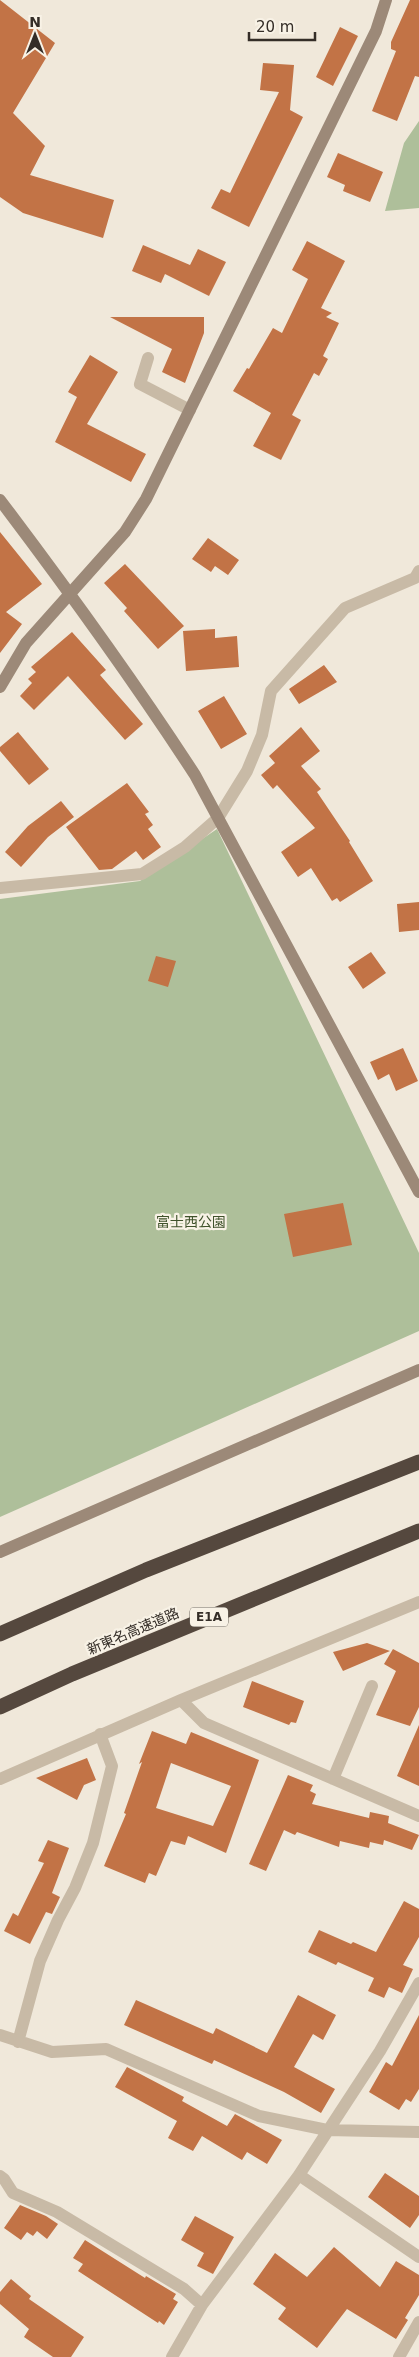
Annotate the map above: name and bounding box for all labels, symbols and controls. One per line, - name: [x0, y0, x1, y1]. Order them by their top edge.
- north arrow: [10, 10, 60, 60]
- scale bar: [249, 10, 315, 42]
- text: N: [29, 14, 41, 30]
- text: 20 m: [256, 18, 294, 36]
- park label: 富士西公園: [156, 1214, 226, 1230]
- street label: 新東名高速道路: [85, 1604, 181, 1658]
- road number: E1A: [190, 1608, 228, 1626]

